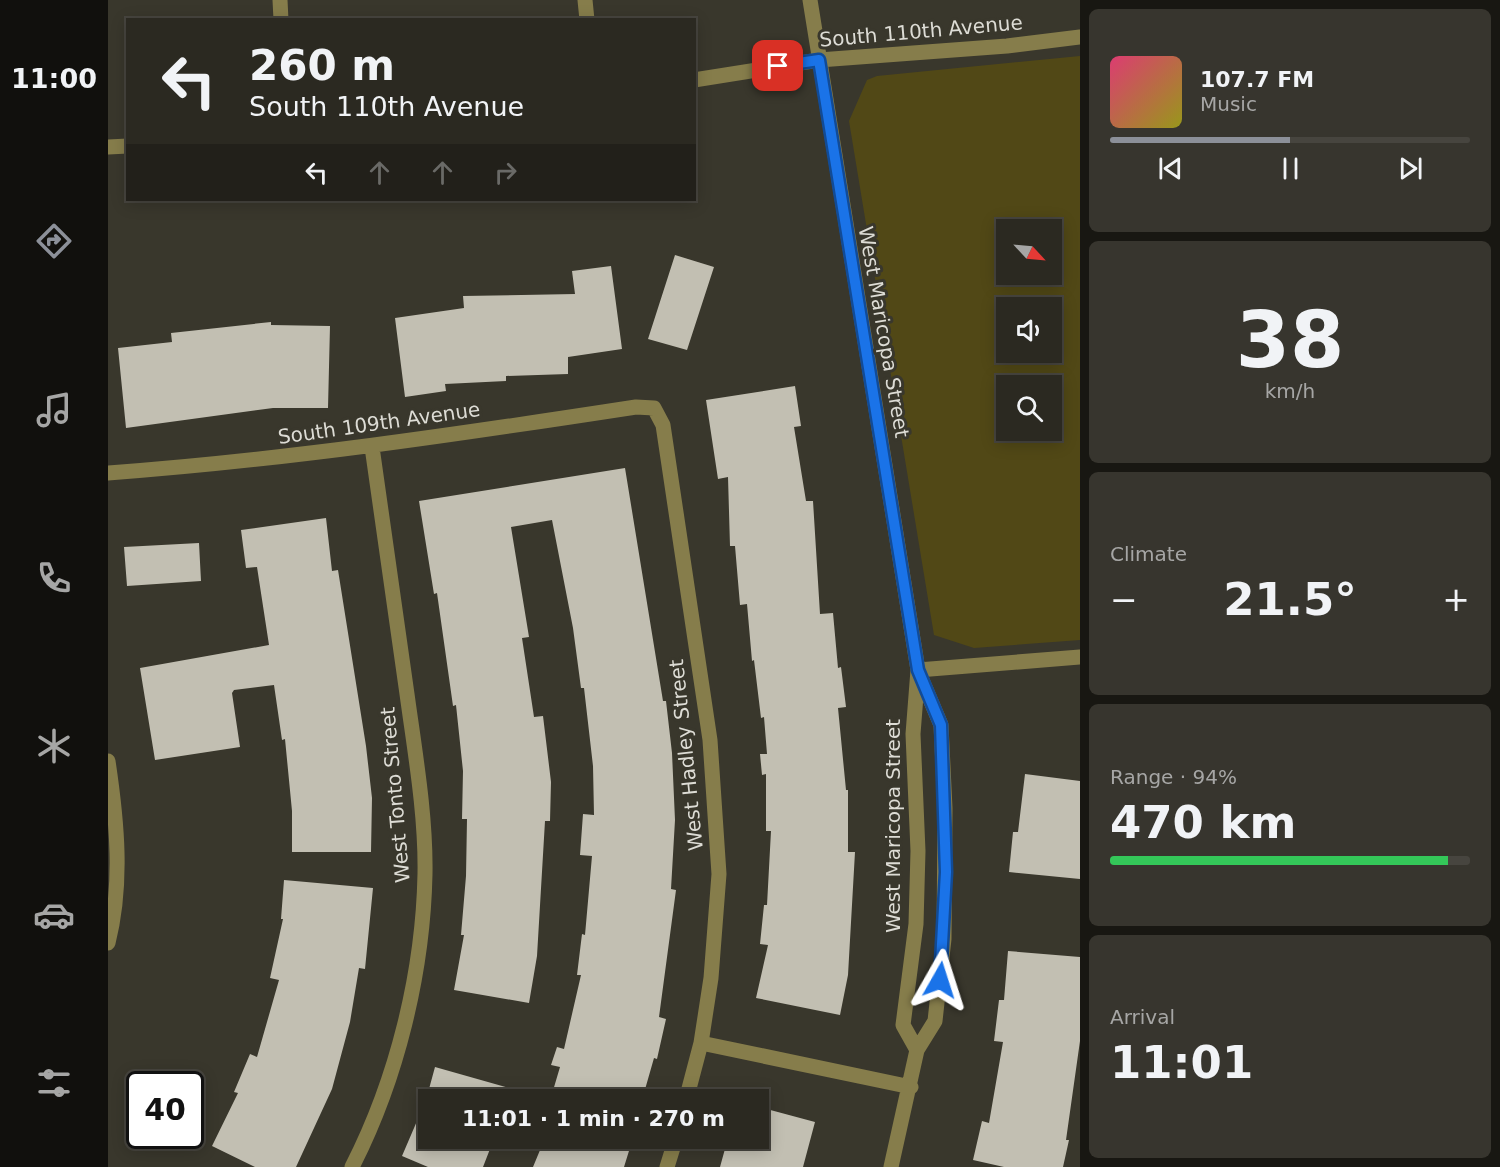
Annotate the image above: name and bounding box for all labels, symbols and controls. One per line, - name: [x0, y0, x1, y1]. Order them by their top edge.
- street label: South 110th Avenue: [818, 10, 1024, 52]
- pin: [752, 40, 803, 91]
- text: 260 m: [249, 41, 395, 90]
- icon: left: [150, 42, 228, 120]
- icon: arrive: [761, 49, 794, 82]
- text: 11:00: [11, 63, 97, 94]
- text: 107.7 FM: [1200, 67, 1314, 92]
- text: South 110th Avenue: [249, 91, 524, 122]
- text: Music: [1200, 92, 1257, 116]
- icon: previous: [1154, 152, 1187, 185]
- icon: pause: [1274, 152, 1307, 185]
- icon: next: [1394, 152, 1427, 185]
- icon: left: [300, 156, 333, 189]
- icon: ahead: [363, 156, 396, 189]
- icon: ahead: [426, 156, 459, 189]
- icon: right: [489, 156, 522, 189]
- north arrow: [996, 219, 1062, 285]
- map controls: [996, 219, 1062, 441]
- icon: directions: [33, 220, 75, 262]
- street label: West Maricopa Street: [854, 224, 914, 440]
- text: 38: [1236, 295, 1344, 385]
- button: sound: [996, 297, 1062, 363]
- button: search: [996, 375, 1062, 441]
- text: km/h: [1265, 379, 1315, 403]
- icon: music: [33, 389, 75, 431]
- street label: South 109th Avenue: [276, 397, 482, 449]
- text: Climate: [1110, 542, 1187, 566]
- icon: phone: [33, 557, 75, 599]
- text: 21.5°: [1223, 573, 1357, 626]
- text: −: [1110, 580, 1138, 619]
- text: +: [1442, 580, 1470, 619]
- street label: West Hadley Street: [664, 658, 708, 852]
- street label: West Tonto Street: [375, 706, 415, 884]
- street label: West Maricopa Street: [881, 719, 905, 933]
- icon: climate: [33, 725, 75, 767]
- text: Range · 94%: [1110, 765, 1237, 789]
- text: 470 km: [1110, 796, 1296, 849]
- icon: car: [33, 894, 75, 936]
- position arrow: [908, 948, 972, 1012]
- text: Arrival: [1110, 1005, 1175, 1029]
- text: 11:01: [1110, 1036, 1253, 1089]
- icon: filters: [33, 1062, 75, 1104]
- speed limit sign: 40: [126, 1071, 204, 1149]
- text: 11:01 · 1 min · 270 m: [462, 1106, 725, 1131]

